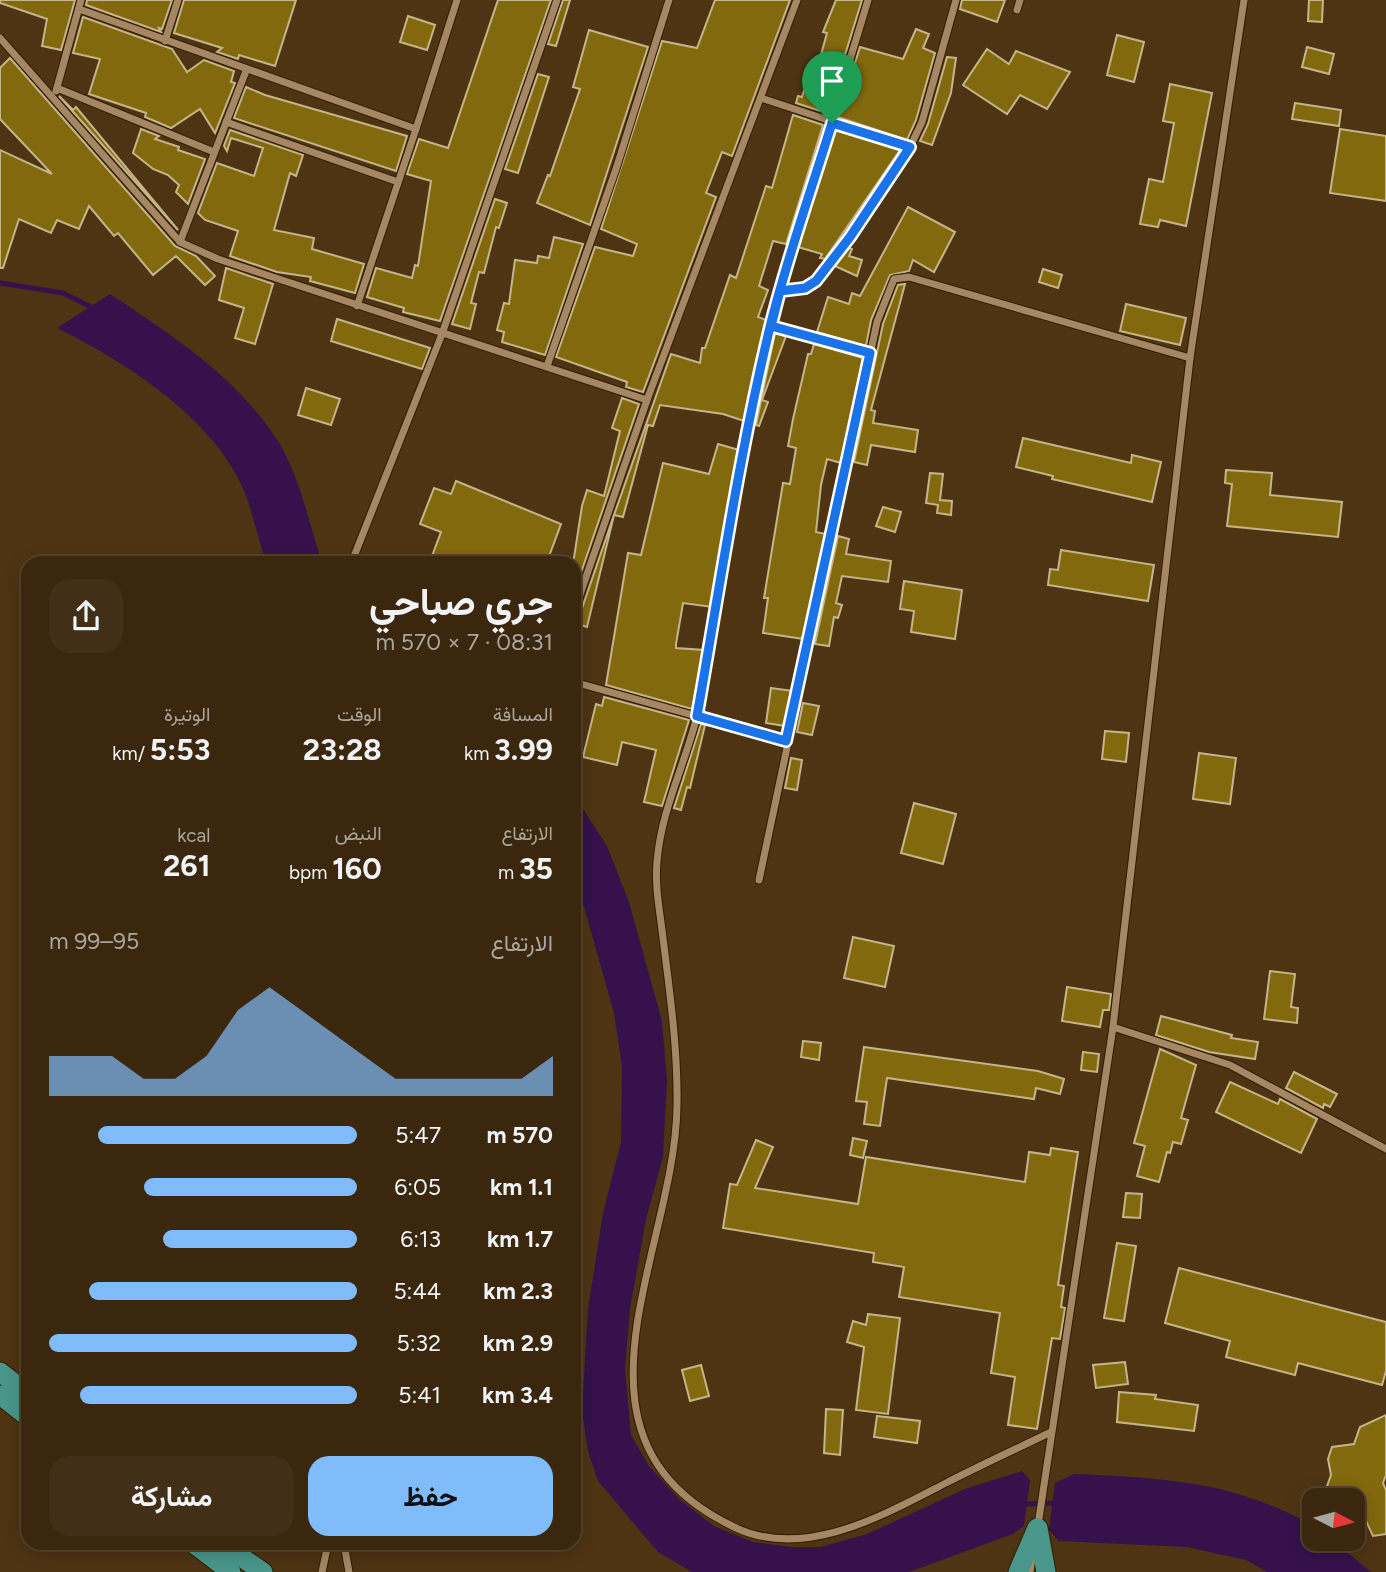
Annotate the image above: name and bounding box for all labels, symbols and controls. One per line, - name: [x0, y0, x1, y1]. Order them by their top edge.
- pin: [802, 51, 862, 123]
- icon: arrive: [813, 62, 851, 100]
- button: share: [49, 579, 123, 653]
- text: جري صباحي: [369, 579, 553, 625]
- text: 08:31 · 7 × 570 m: [375, 628, 553, 656]
- text: الوتيرة: [164, 703, 210, 726]
- text: الوقت: [337, 703, 382, 726]
- text: المسافة: [493, 703, 553, 726]
- text: 5:53: [150, 731, 210, 768]
- text: 23:28: [303, 731, 382, 768]
- text: 3.99: [494, 731, 553, 768]
- text: /km: [112, 742, 150, 765]
- text: km: [464, 742, 494, 765]
- text: النبض: [335, 822, 382, 845]
- text: الارتفاع: [501, 822, 553, 845]
- text: kcal: [177, 824, 210, 847]
- text: 261: [163, 847, 210, 884]
- text: 160: [332, 850, 382, 887]
- text: 35: [519, 850, 553, 887]
- text: bpm: [289, 861, 332, 884]
- text: m: [498, 861, 519, 884]
- text: 95–99 m: [49, 927, 139, 955]
- text: الارتفاع: [491, 929, 553, 957]
- text: 5:47: [395, 1121, 441, 1149]
- text: 570 m: [486, 1121, 553, 1149]
- text: 6:05: [394, 1173, 441, 1201]
- text: 1.1 km: [490, 1173, 553, 1201]
- text: 6:13: [400, 1225, 441, 1253]
- text: 1.7 km: [487, 1225, 553, 1253]
- text: 5:44: [393, 1277, 441, 1305]
- text: 2.3 km: [483, 1277, 553, 1305]
- text: 5:32: [397, 1329, 441, 1357]
- text: 2.9 km: [483, 1329, 553, 1357]
- text: 5:41: [398, 1381, 441, 1409]
- text: 3.4 km: [482, 1381, 553, 1409]
- button: مشاركة: [49, 1456, 294, 1536]
- button: حفظ: [308, 1456, 553, 1536]
- north arrow: [1302, 1488, 1365, 1550]
- map controls: [1302, 1488, 1365, 1551]

